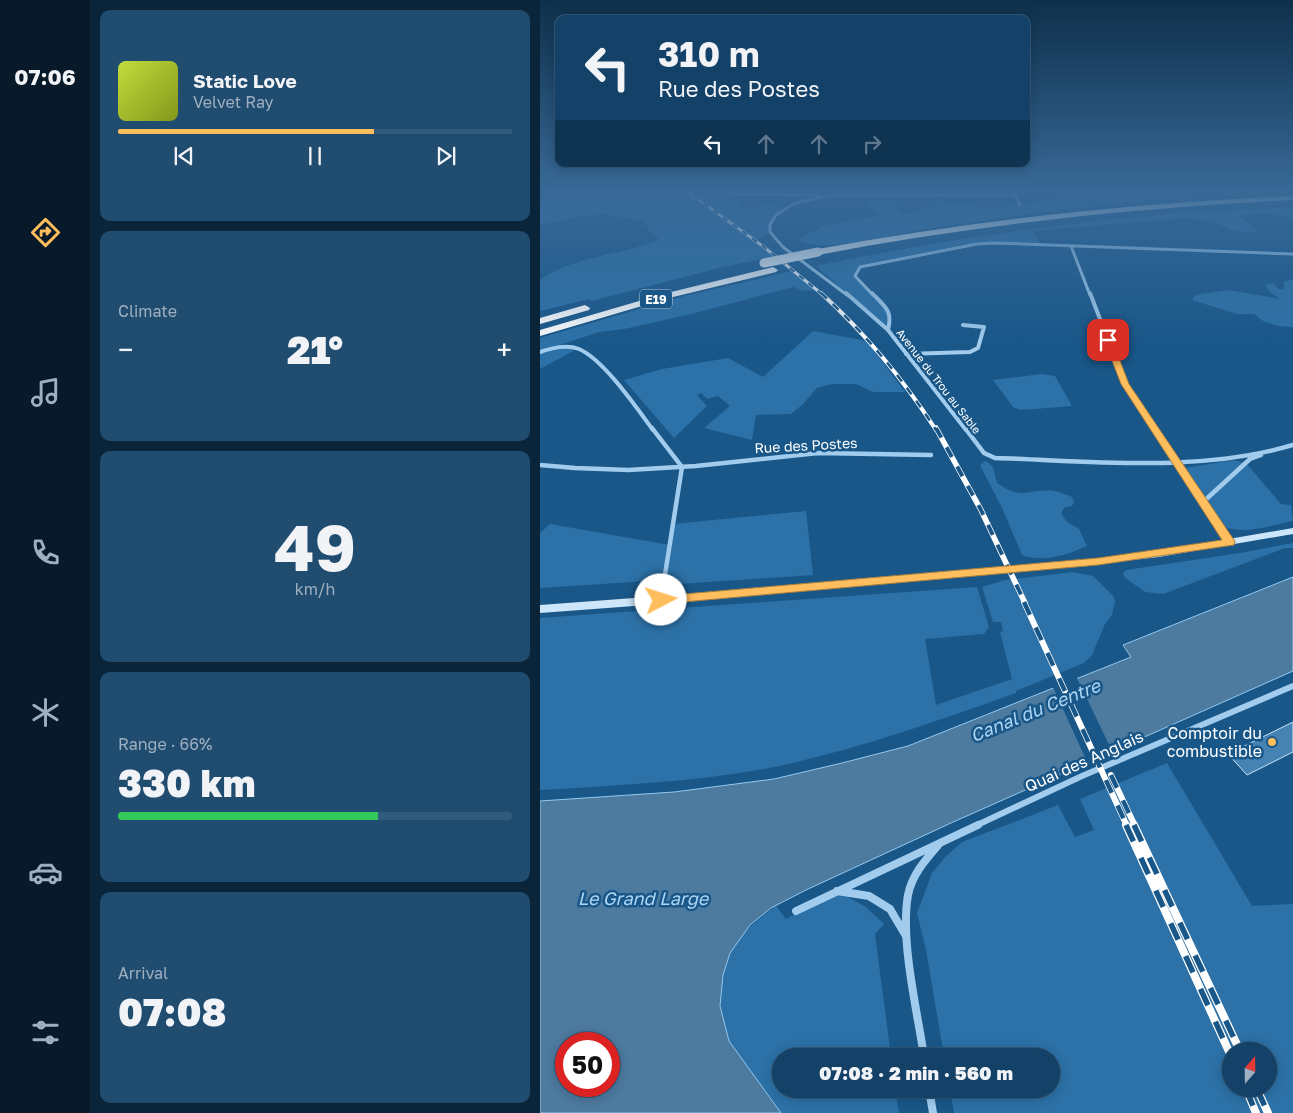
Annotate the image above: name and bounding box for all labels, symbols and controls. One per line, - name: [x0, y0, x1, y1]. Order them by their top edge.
- text: 310 m: [658, 33, 760, 75]
- icon: left: [575, 35, 640, 100]
- text: 07:06: [14, 63, 76, 90]
- text: Static Love: [193, 69, 297, 92]
- text: Rue des Postes: [658, 75, 820, 102]
- text: Velvet Ray: [193, 92, 274, 112]
- icon: left: [699, 130, 727, 158]
- icon: ahead: [752, 130, 780, 158]
- icon: ahead: [805, 130, 833, 158]
- icon: right: [858, 130, 886, 158]
- icon: previous: [170, 142, 198, 170]
- icon: pause: [301, 142, 329, 170]
- icon: next: [432, 142, 460, 170]
- icon: directions: [28, 215, 63, 250]
- road number: E19: [640, 290, 672, 308]
- text: Climate: [118, 301, 177, 321]
- pin: [1087, 319, 1129, 361]
- street label: Avenue du Trou au Sable: [894, 326, 984, 436]
- icon: arrive: [1094, 326, 1122, 354]
- text: 21°: [287, 327, 343, 372]
- text: −: [118, 333, 133, 366]
- text: +: [497, 333, 512, 366]
- icon: music: [28, 375, 63, 410]
- street label: Rue des Postes: [754, 434, 858, 456]
- text: 49: [274, 507, 356, 585]
- icon: phone: [28, 535, 63, 570]
- position arrow: [634, 573, 686, 625]
- text: km/h: [295, 579, 335, 599]
- water label: Canal du Centre: [967, 673, 1105, 746]
- icon: climate: [28, 695, 63, 730]
- place label: Comptoir du combustible: [1167, 723, 1262, 761]
- street label: Quai des Anglais: [1022, 726, 1146, 796]
- text: Range · 66%: [118, 734, 212, 754]
- marker: Comptoir du combustible: [1266, 736, 1278, 748]
- text: 330 km: [118, 760, 256, 805]
- icon: car: [28, 855, 63, 890]
- water label: Le Grand Large: [578, 887, 710, 909]
- text: Arrival: [118, 963, 168, 983]
- text: 07:08: [118, 989, 226, 1034]
- icon: filters: [28, 1015, 63, 1050]
- speed limit sign: 50: [555, 1032, 620, 1097]
- north arrow: [1222, 1042, 1278, 1098]
- map controls: [1222, 1042, 1277, 1097]
- text: 07:08 · 2 min · 560 m: [819, 1061, 1013, 1084]

